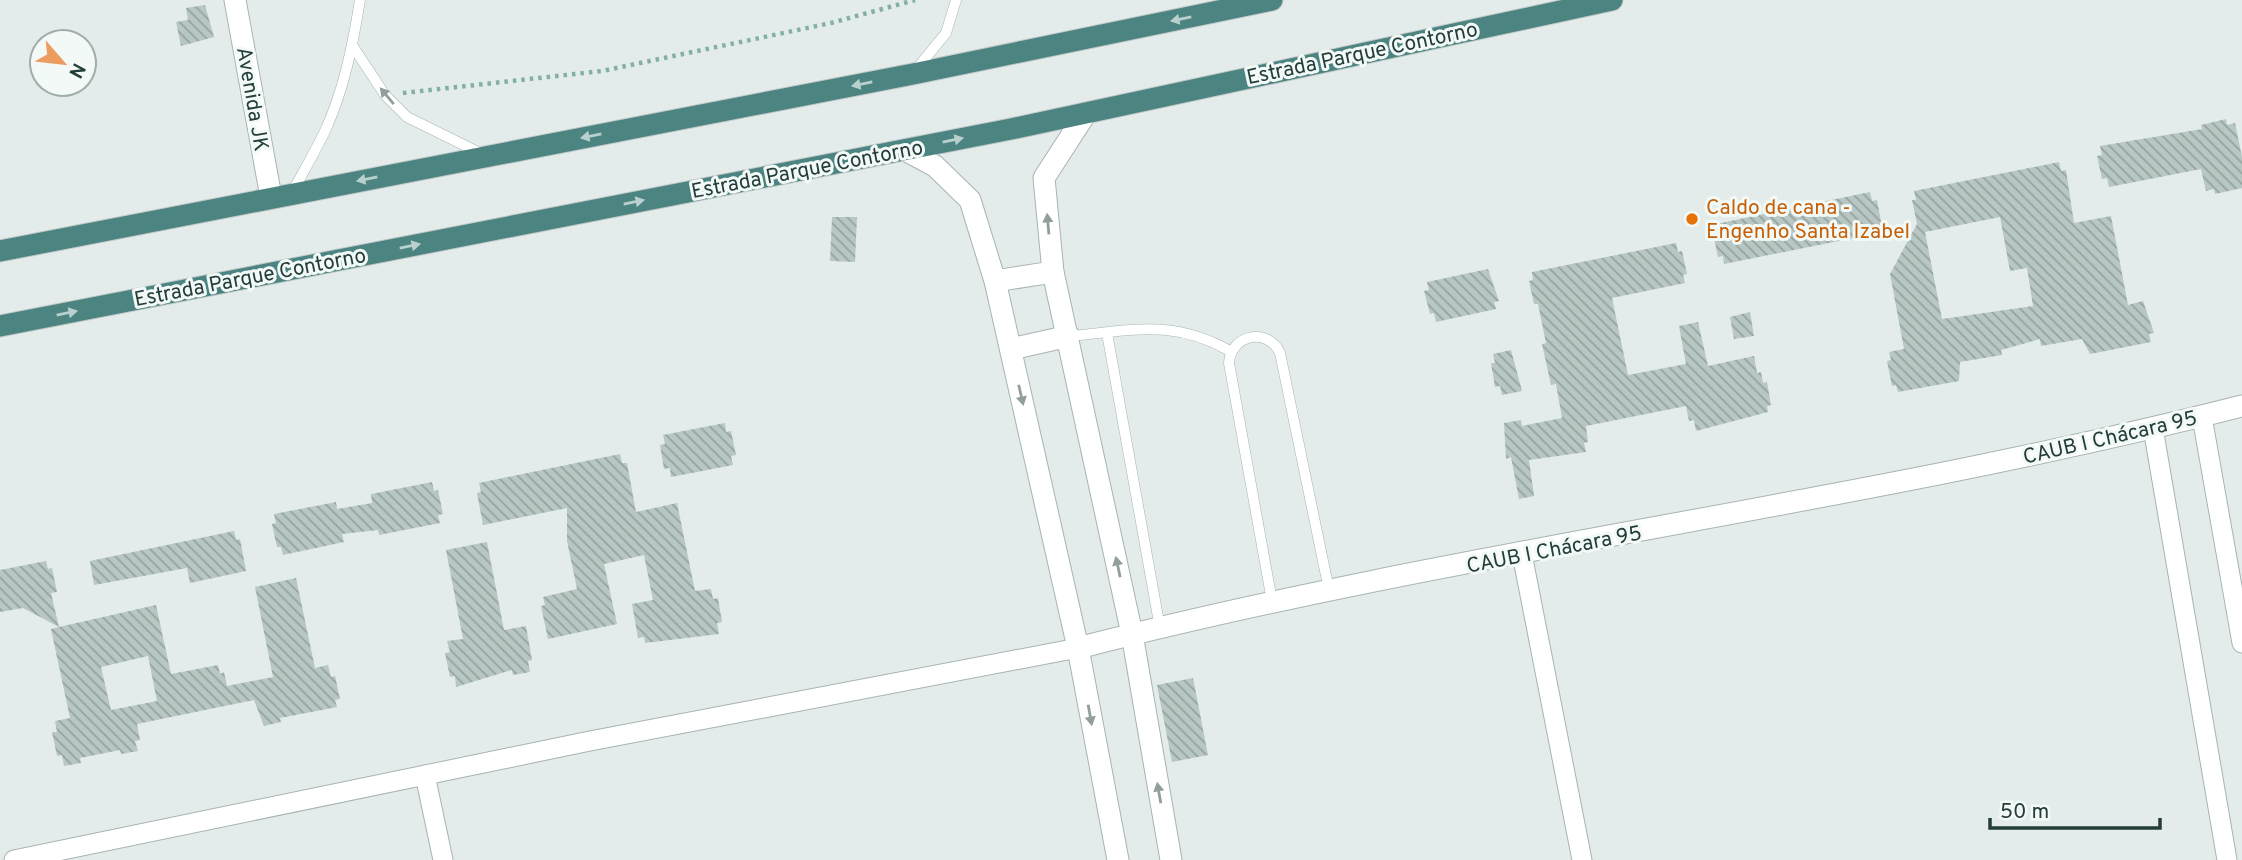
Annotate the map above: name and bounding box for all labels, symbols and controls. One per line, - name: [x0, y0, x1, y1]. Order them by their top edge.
- one-way arrow: [1170, 13, 1192, 24]
- street label: Estrada Parque Contorno: [1244, 17, 1480, 92]
- north arrow: [28, 28, 98, 98]
- street label: Avenida JK: [229, 45, 274, 154]
- text: N: [62, 58, 90, 82]
- one-way arrow: [851, 78, 873, 89]
- one-way arrow: [380, 87, 395, 104]
- one-way arrow: [580, 130, 602, 141]
- street label: Estrada Parque Contorno: [689, 135, 925, 206]
- one-way arrow: [942, 135, 964, 146]
- one-way arrow: [356, 173, 378, 184]
- place label: Caldo de cana - Engenho Santa Izabel: [1706, 195, 1910, 246]
- one-way arrow: [623, 197, 645, 208]
- marker: Caldo de cana - Engenho Santa Izabel: [1684, 211, 1700, 227]
- one-way arrow: [1043, 213, 1054, 235]
- one-way arrow: [399, 240, 421, 251]
- street label: Estrada Parque Contorno: [132, 243, 368, 314]
- one-way arrow: [56, 307, 78, 318]
- one-way arrow: [1016, 384, 1027, 406]
- street label: CAUB I Chácara 95: [2021, 405, 2200, 472]
- street label: CAUB I Chácara 95: [1464, 520, 1644, 581]
- one-way arrow: [1112, 556, 1123, 578]
- one-way arrow: [1085, 704, 1096, 726]
- one-way arrow: [1154, 782, 1165, 804]
- scale bar: [1990, 786, 2160, 830]
- text: 50 m: [2000, 799, 2049, 826]

